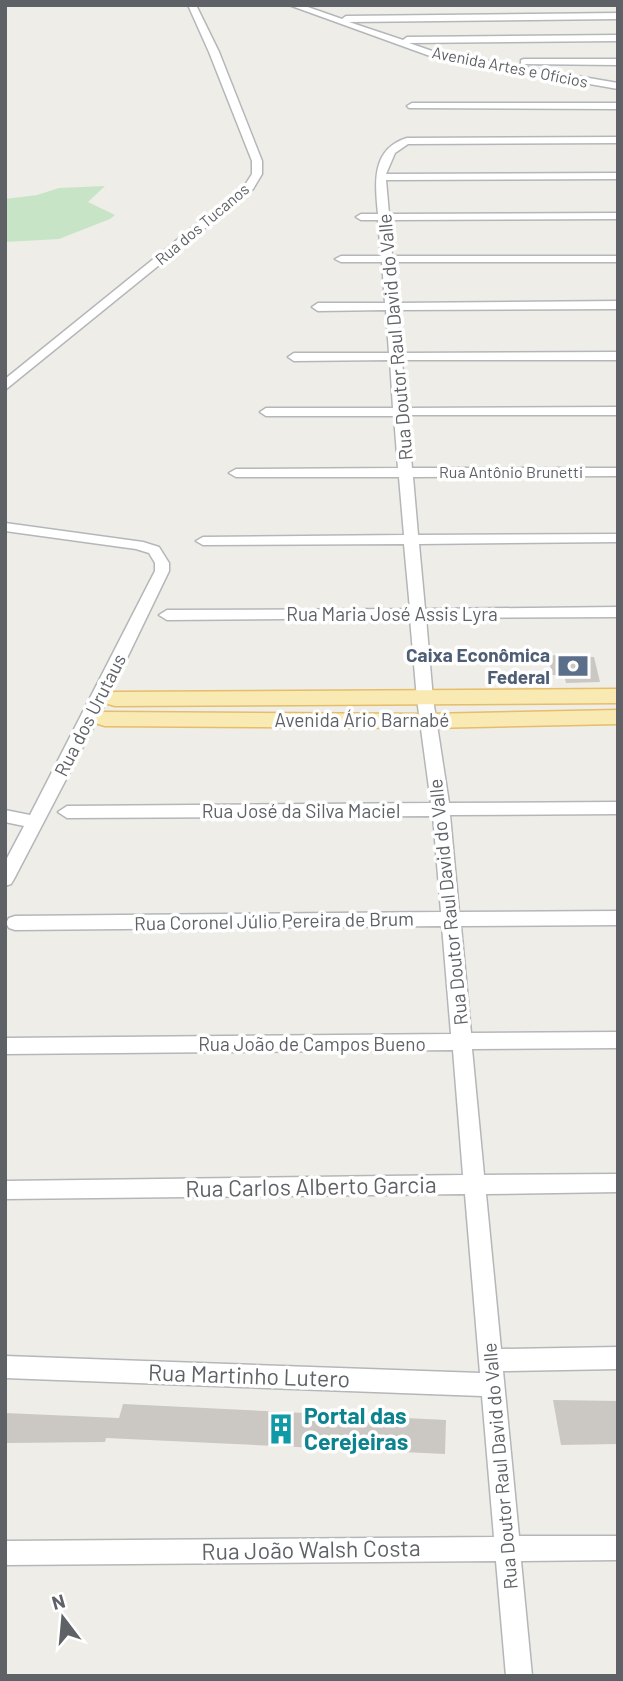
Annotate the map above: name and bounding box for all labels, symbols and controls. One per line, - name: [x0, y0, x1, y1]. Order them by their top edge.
- street label: Avenida Artes e Ofícios: [431, 42, 590, 91]
- street label: Rua dos Tucanos: [151, 179, 252, 268]
- street label: Rua Doutor Raul David do Valle: [372, 213, 417, 461]
- street label: Rua Antônio Brunetti: [439, 462, 583, 481]
- street label: Rua Maria José Assis Lyra: [286, 602, 498, 625]
- place label: Caixa Econômica Federal: [406, 643, 550, 688]
- bank icon: Caixa Econômica Federal: [556, 649, 590, 683]
- street label: Rua dos Urutaus: [49, 650, 130, 780]
- street label: Avenida Ário Barnabé: [275, 708, 450, 731]
- street label: Rua Doutor Raul David do Valle: [423, 778, 472, 1026]
- street label: Rua José da Silva Maciel: [202, 799, 400, 822]
- street label: Rua Coronel Júlio Pereira de Brum: [134, 907, 414, 934]
- street label: Rua João de Campos Bueno: [198, 1032, 426, 1055]
- street label: Rua Carlos Alberto Garcia: [185, 1170, 437, 1202]
- street label: Rua Doutor Raul David do Valle: [477, 1342, 522, 1590]
- street label: Rua Martinho Lutero: [148, 1357, 351, 1393]
- place label: Portal das Cerejeiras: [304, 1401, 408, 1455]
- building icon: Portal das Cerejeiras: [264, 1412, 298, 1446]
- street label: Rua João Walsh Costa: [201, 1533, 421, 1565]
- north arrow: [28, 1583, 98, 1653]
- text: N: [49, 1588, 67, 1614]

